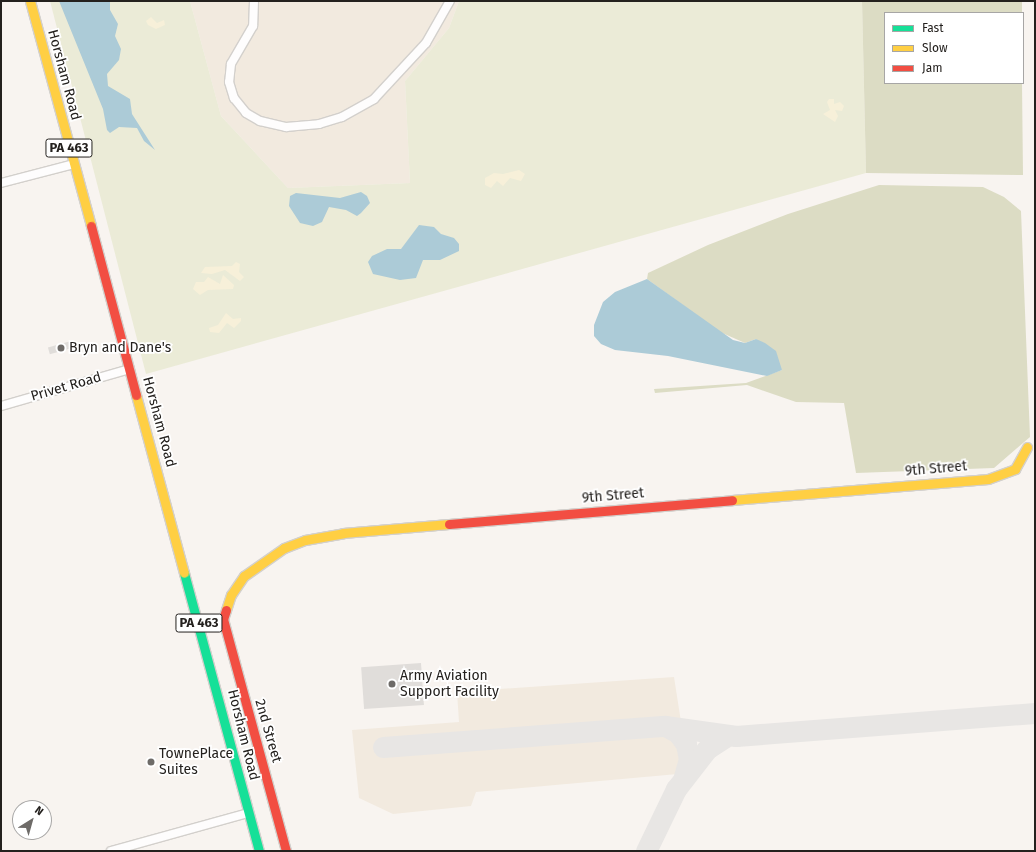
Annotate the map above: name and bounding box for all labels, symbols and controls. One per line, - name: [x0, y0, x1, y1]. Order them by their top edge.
- legend: [884, 12, 1024, 84]
- text: Fast: [922, 21, 944, 35]
- street label: Horsham Road: [44, 28, 84, 122]
- text: Slow: [922, 41, 948, 55]
- text: Jam: [922, 61, 942, 75]
- road number: PA 463: [45, 137, 93, 159]
- place label: Bryn and Dane's: [69, 340, 171, 356]
- marker: Bryn and Dane's: [56, 343, 66, 353]
- street label: Privet Road: [29, 369, 103, 405]
- street label: Horsham Road: [139, 375, 179, 469]
- street label: 9th Street: [904, 458, 968, 480]
- street label: 9th Street: [581, 485, 645, 507]
- road number: PA 463: [175, 612, 223, 634]
- place label: Army Aviation Support Facility: [400, 668, 499, 700]
- marker: Army Aviation Support Facility: [387, 679, 397, 689]
- street label: Horsham Road: [224, 688, 262, 782]
- street label: 2nd Street: [251, 697, 285, 765]
- place label: TownePlace Suites: [159, 746, 233, 778]
- marker: TownePlace Suites: [146, 757, 156, 767]
- north arrow: [12, 800, 52, 840]
- text: N: [32, 803, 46, 818]

